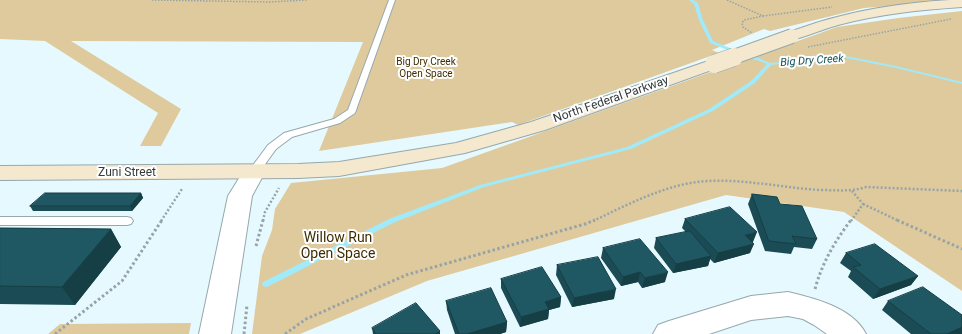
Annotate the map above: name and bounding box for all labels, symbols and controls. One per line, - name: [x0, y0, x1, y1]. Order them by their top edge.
- water label: Big Dry Creek: [780, 52, 844, 70]
- park label: Big Dry Creek Open Space: [396, 56, 456, 80]
- street label: North Federal Parkway: [552, 74, 670, 126]
- street label: Zuni Street: [98, 166, 156, 180]
- park label: Willow Run Open Space: [301, 230, 375, 262]

